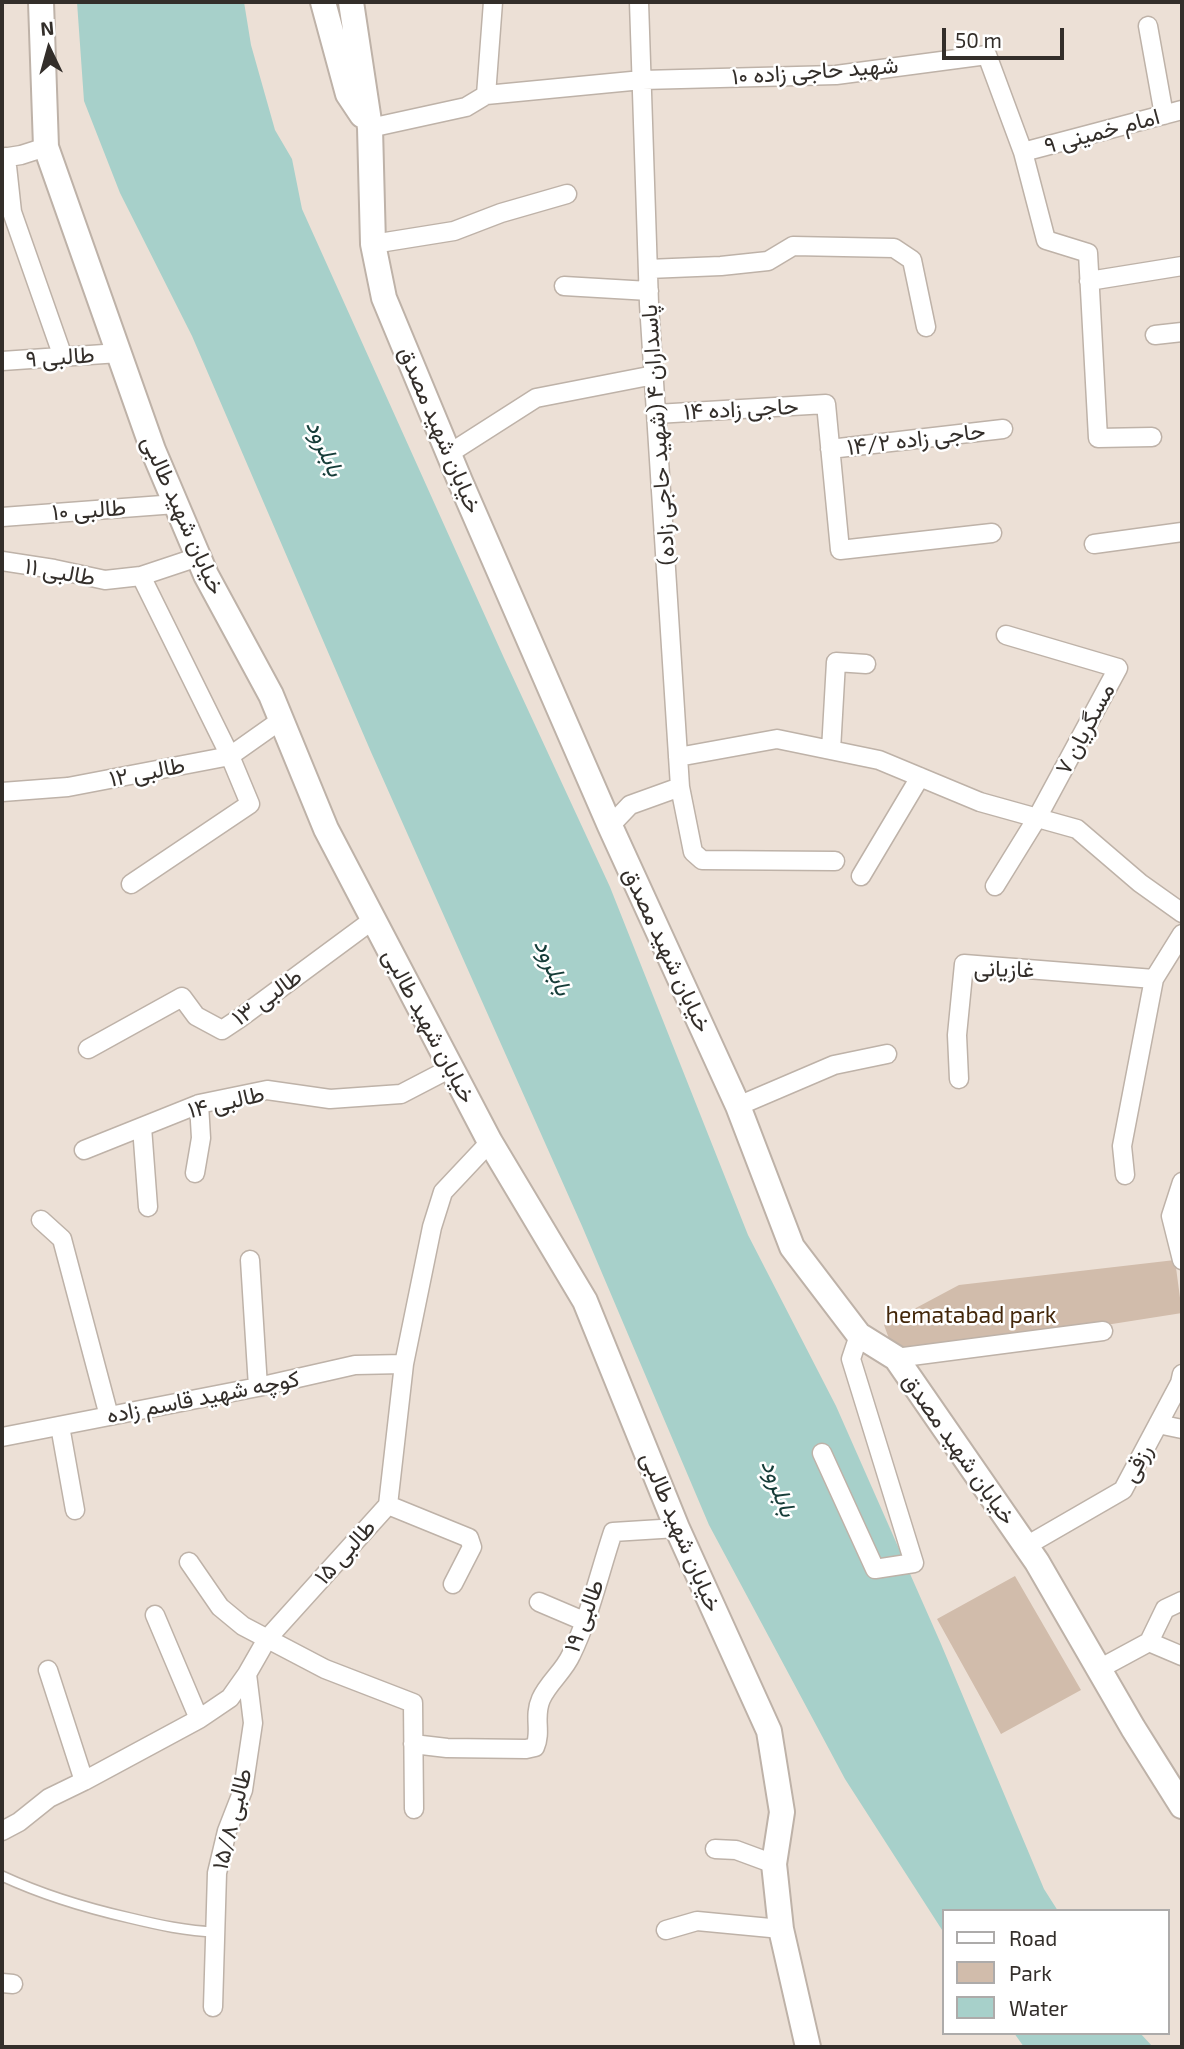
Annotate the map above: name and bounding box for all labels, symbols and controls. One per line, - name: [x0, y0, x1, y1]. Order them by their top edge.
- north arrow: [14, 14, 84, 84]
- scale bar: [946, 14, 1068, 58]
- text: N: [39, 16, 55, 40]
- text: 50 m: [955, 27, 1002, 52]
- street label: شهید حاجی زاده ۱۰: [731, 51, 899, 91]
- street label: امام خمینی ۹: [1041, 102, 1163, 160]
- street label: پاسداران ۴ (شهید حاجی زاده): [635, 304, 681, 566]
- street label: طالبی ۹: [25, 341, 95, 373]
- street label: خیابان شهید مصدق: [392, 342, 488, 518]
- street label: حاجی زاده ۱۴: [683, 392, 799, 426]
- water label: بابلرود: [300, 415, 350, 481]
- street label: حاجی زاده ۱۴/۲: [845, 417, 987, 461]
- street label: خیابان شهید طالبی: [136, 431, 230, 599]
- street label: طالبی ۱۰: [51, 494, 127, 526]
- street label: طالبی ۱۱: [23, 552, 97, 592]
- street label: مسگریان ۷: [1049, 678, 1121, 780]
- street label: طالبی ۱۲: [107, 751, 187, 793]
- street label: خیابان شهید مصدق: [617, 863, 717, 1037]
- water label: بابلرود: [528, 934, 578, 1000]
- street label: خیابان شهید طالبی: [377, 944, 481, 1108]
- street label: غازیانی: [973, 955, 1035, 983]
- street label: طالبی ۱۳: [227, 962, 307, 1032]
- street label: طالبی ۱۴: [185, 1080, 267, 1124]
- park label: hematabad park: [886, 1301, 1056, 1329]
- street label: کوچه شهید قاسم زاده: [104, 1365, 302, 1429]
- street label: خیابان شهید مصدق: [896, 1368, 1022, 1530]
- street label: رزقی: [1116, 1439, 1158, 1487]
- street label: خیابان شهید طالبی: [635, 1448, 727, 1616]
- water label: بابلرود: [755, 1455, 803, 1521]
- street label: طالبی ۱۵: [309, 1514, 381, 1590]
- street label: طالبی ۱۹: [558, 1576, 610, 1656]
- street label: طالبی ۱۵/۸: [206, 1765, 258, 1873]
- legend: [942, 1909, 1170, 2035]
- text: Road: [1009, 1925, 1057, 1950]
- text: Park: [1009, 1960, 1052, 1985]
- text: Water: [1009, 1995, 1068, 2020]

